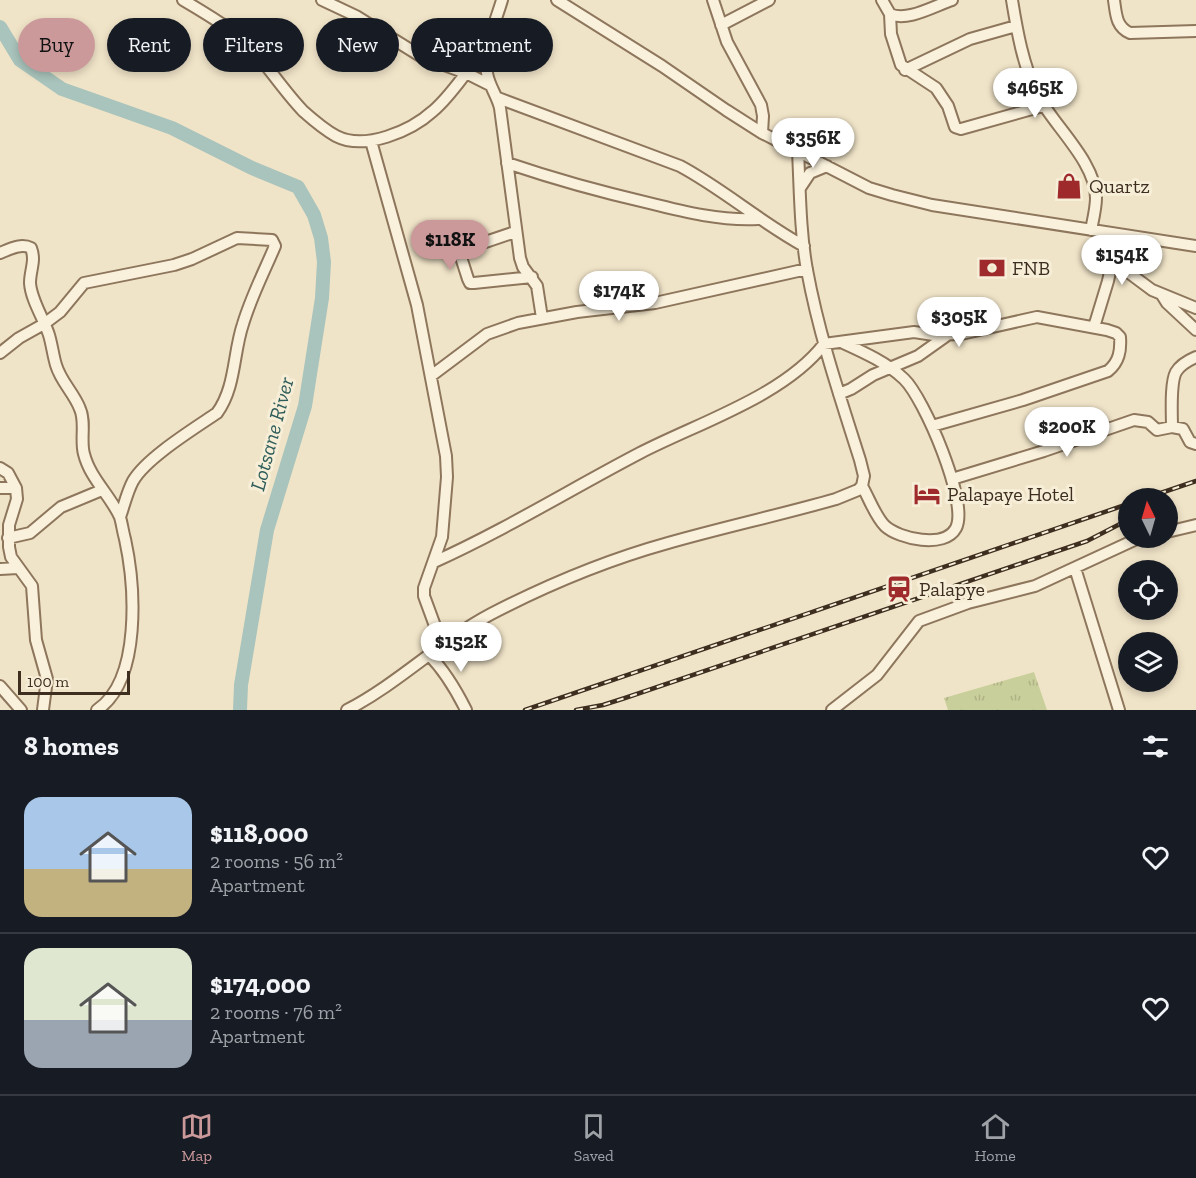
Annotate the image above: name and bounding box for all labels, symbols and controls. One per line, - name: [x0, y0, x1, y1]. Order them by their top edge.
- chip: Buy: [18, 18, 95, 72]
- chip: Rent: [107, 18, 191, 72]
- chip: Filters: [203, 18, 304, 72]
- chip: New: [316, 18, 399, 72]
- chip: Apartment: [411, 18, 553, 72]
- pin: $465K: [993, 68, 1077, 119]
- text: $465K: [1007, 75, 1063, 99]
- pin: $356K: [771, 118, 855, 169]
- text: $356K: [785, 125, 841, 149]
- shop icon: Quartz: [1054, 171, 1084, 201]
- place label: Quartz: [1089, 174, 1150, 198]
- pin: $118K: [408, 220, 492, 271]
- text: $118K: [425, 227, 475, 251]
- pin: $154K: [1080, 235, 1164, 286]
- text: $154K: [1095, 242, 1149, 266]
- bank icon: FNB: [977, 253, 1007, 283]
- place label: FNB: [1012, 256, 1050, 280]
- pin: $174K: [577, 271, 661, 322]
- text: $174K: [593, 278, 645, 302]
- pin: $305K: [917, 297, 1001, 348]
- text: $305K: [931, 304, 987, 328]
- water label: Lotsane River: [244, 374, 299, 493]
- pin: $200K: [1025, 407, 1109, 458]
- text: $200K: [1038, 414, 1096, 438]
- hotel icon: Palapaye Hotel: [912, 479, 942, 509]
- place label: Palapaye Hotel: [947, 482, 1074, 506]
- north arrow: [1118, 488, 1178, 548]
- map controls: [1118, 488, 1178, 692]
- button: locate: [1118, 560, 1178, 620]
- station icon: Palapye: [884, 574, 914, 604]
- place label: Palapye: [919, 577, 985, 601]
- pin: $152K: [419, 622, 503, 673]
- text: $152K: [435, 629, 487, 653]
- button: layers: [1118, 632, 1178, 692]
- scale bar: [18, 668, 130, 696]
- text: 100 m: [27, 672, 69, 691]
- text: 8 homes: [24, 730, 119, 762]
- icon: filters: [1139, 730, 1172, 763]
- text: $118,000: [210, 817, 309, 849]
- icon: home: [72, 821, 144, 893]
- icon: heart: [1139, 841, 1172, 874]
- text: 2 rooms · 56 m²: [210, 849, 343, 873]
- text: Apartment: [210, 873, 305, 897]
- text: $174,000: [210, 968, 311, 1000]
- icon: home: [72, 972, 144, 1044]
- icon: heart: [1139, 992, 1172, 1025]
- text: 2 rooms · 76 m²: [210, 1000, 342, 1024]
- text: Apartment: [210, 1024, 305, 1048]
- tab: Map: [180, 1110, 213, 1165]
- tab: Saved: [574, 1110, 614, 1165]
- tab: Home: [974, 1110, 1016, 1165]

